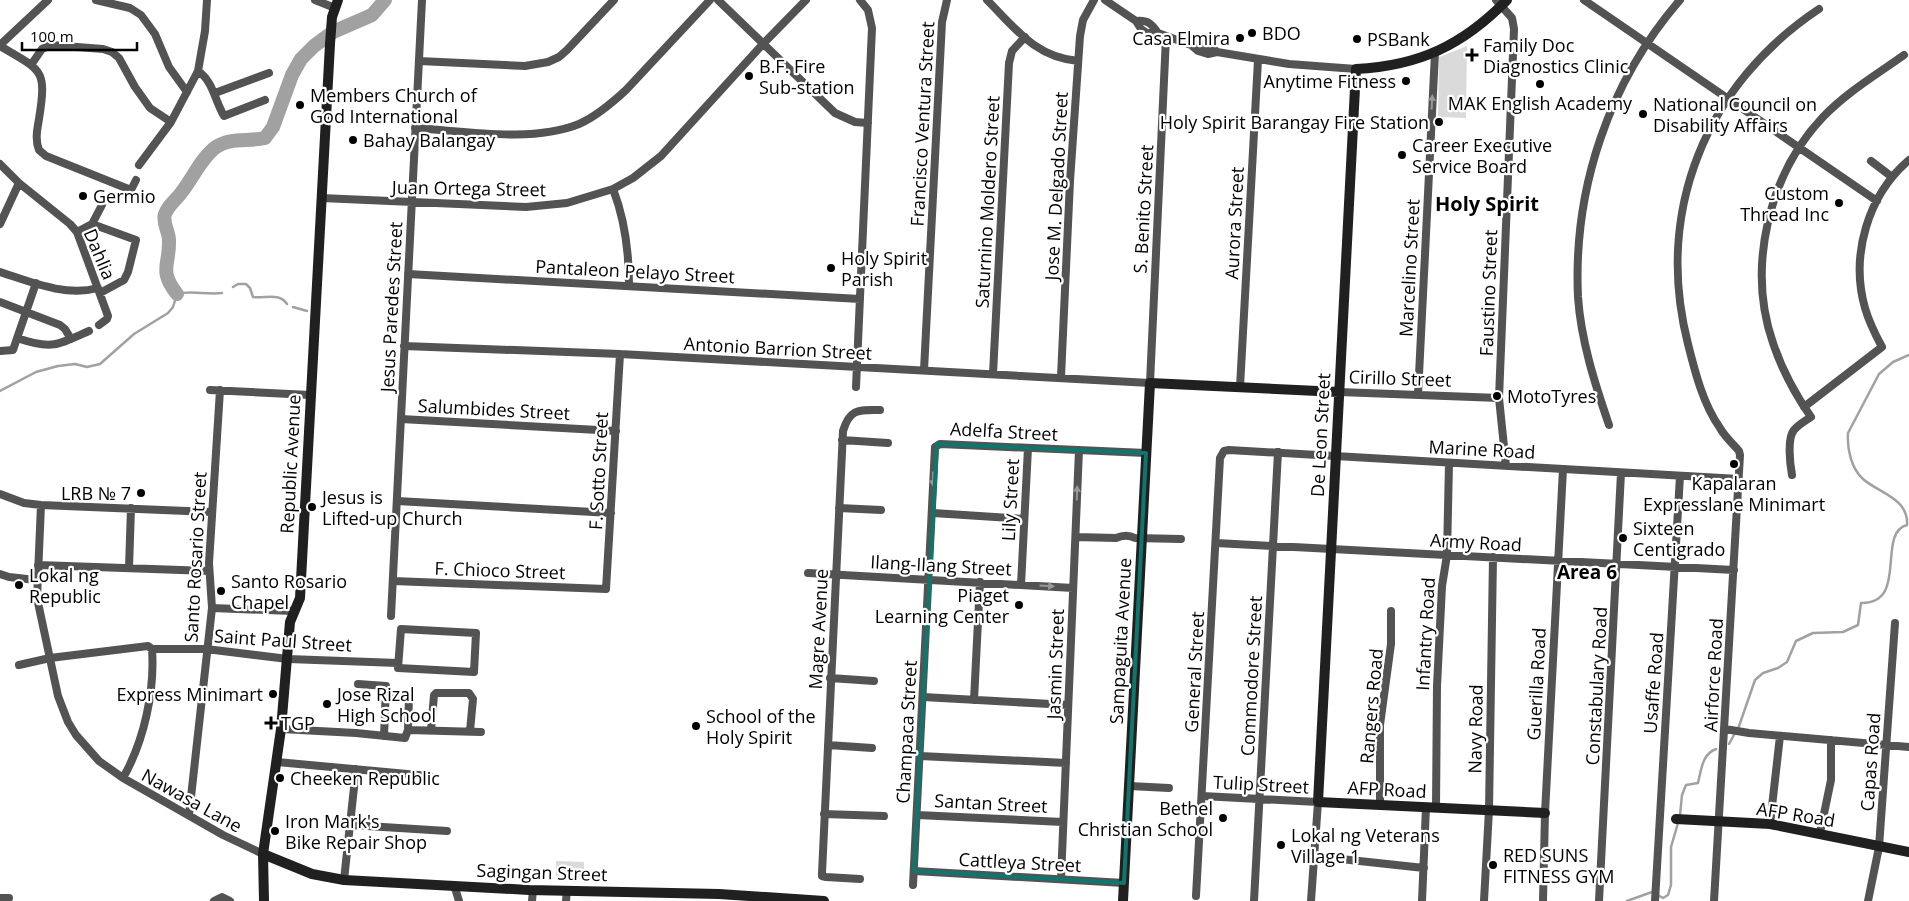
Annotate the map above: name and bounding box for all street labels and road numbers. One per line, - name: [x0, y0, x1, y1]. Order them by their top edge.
- street label: Francisco Ventura Street: [905, 21, 939, 227]
- street label: Jose M. Delgado Street: [1039, 91, 1073, 283]
- street label: Saturnino Moldero Street: [969, 95, 1005, 309]
- street label: S. Benito Street: [1128, 144, 1158, 274]
- street label: Aurora Street: [1219, 166, 1249, 280]
- street label: Juan Ortega Street: [390, 175, 546, 201]
- street label: Marcelino Street: [1393, 198, 1425, 338]
- street label: Jesus Paredes Street: [374, 221, 407, 395]
- street label: Dahlia: [79, 225, 121, 283]
- street label: Faustino Street: [1474, 229, 1502, 357]
- street label: Pantaleon Pelayo Street: [535, 254, 735, 288]
- street label: Antonio Barrion Street: [683, 331, 873, 365]
- street label: Cirillo Street: [1348, 364, 1452, 392]
- street label: De Leon Street: [1305, 372, 1335, 498]
- street label: Salumbides Street: [417, 393, 571, 425]
- street label: Republic Avenue: [274, 394, 306, 534]
- street label: F. Sotto Street: [583, 411, 613, 531]
- street label: Adelfa Street: [949, 416, 1059, 446]
- street label: Marine Road: [1428, 434, 1536, 464]
- street label: Lily Street: [996, 458, 1024, 542]
- street label: Santo Rosario Street: [179, 471, 211, 643]
- street label: Army Road: [1429, 528, 1523, 556]
- street label: Ilang-Ilang Street: [870, 549, 1012, 581]
- street label: F. Chioco Street: [434, 556, 566, 584]
- street label: Sampaguita Avenue: [1104, 557, 1136, 725]
- street label: Magre Avenue: [803, 568, 833, 690]
- street label: Infantry Road: [1410, 577, 1440, 691]
- street label: Commodore Street: [1235, 595, 1267, 757]
- street label: Constabulary Road: [1580, 606, 1612, 766]
- street label: Jasmin Street: [1041, 608, 1069, 722]
- street label: General Street: [1179, 611, 1209, 733]
- street label: Airforce Road: [1698, 618, 1728, 732]
- street label: Saint Paul Street: [213, 623, 353, 657]
- street label: Guerilla Road: [1521, 627, 1551, 741]
- street label: Usaffe Road: [1637, 632, 1669, 734]
- street label: Rangers Road: [1354, 647, 1388, 765]
- street label: Champaca Street: [890, 660, 922, 804]
- street label: Navy Road: [1462, 684, 1488, 774]
- street label: Capas Road: [1855, 712, 1885, 812]
- street label: Nawasa Lane: [138, 763, 246, 837]
- street label: Tulip Street: [1212, 770, 1310, 798]
- street label: AFP Road: [1347, 775, 1427, 803]
- street label: Santan Street: [934, 788, 1048, 818]
- street label: AFP Road: [1755, 796, 1837, 832]
- street label: Cattleya Street: [958, 847, 1082, 877]
- street label: Sagingan Street: [476, 858, 608, 886]

